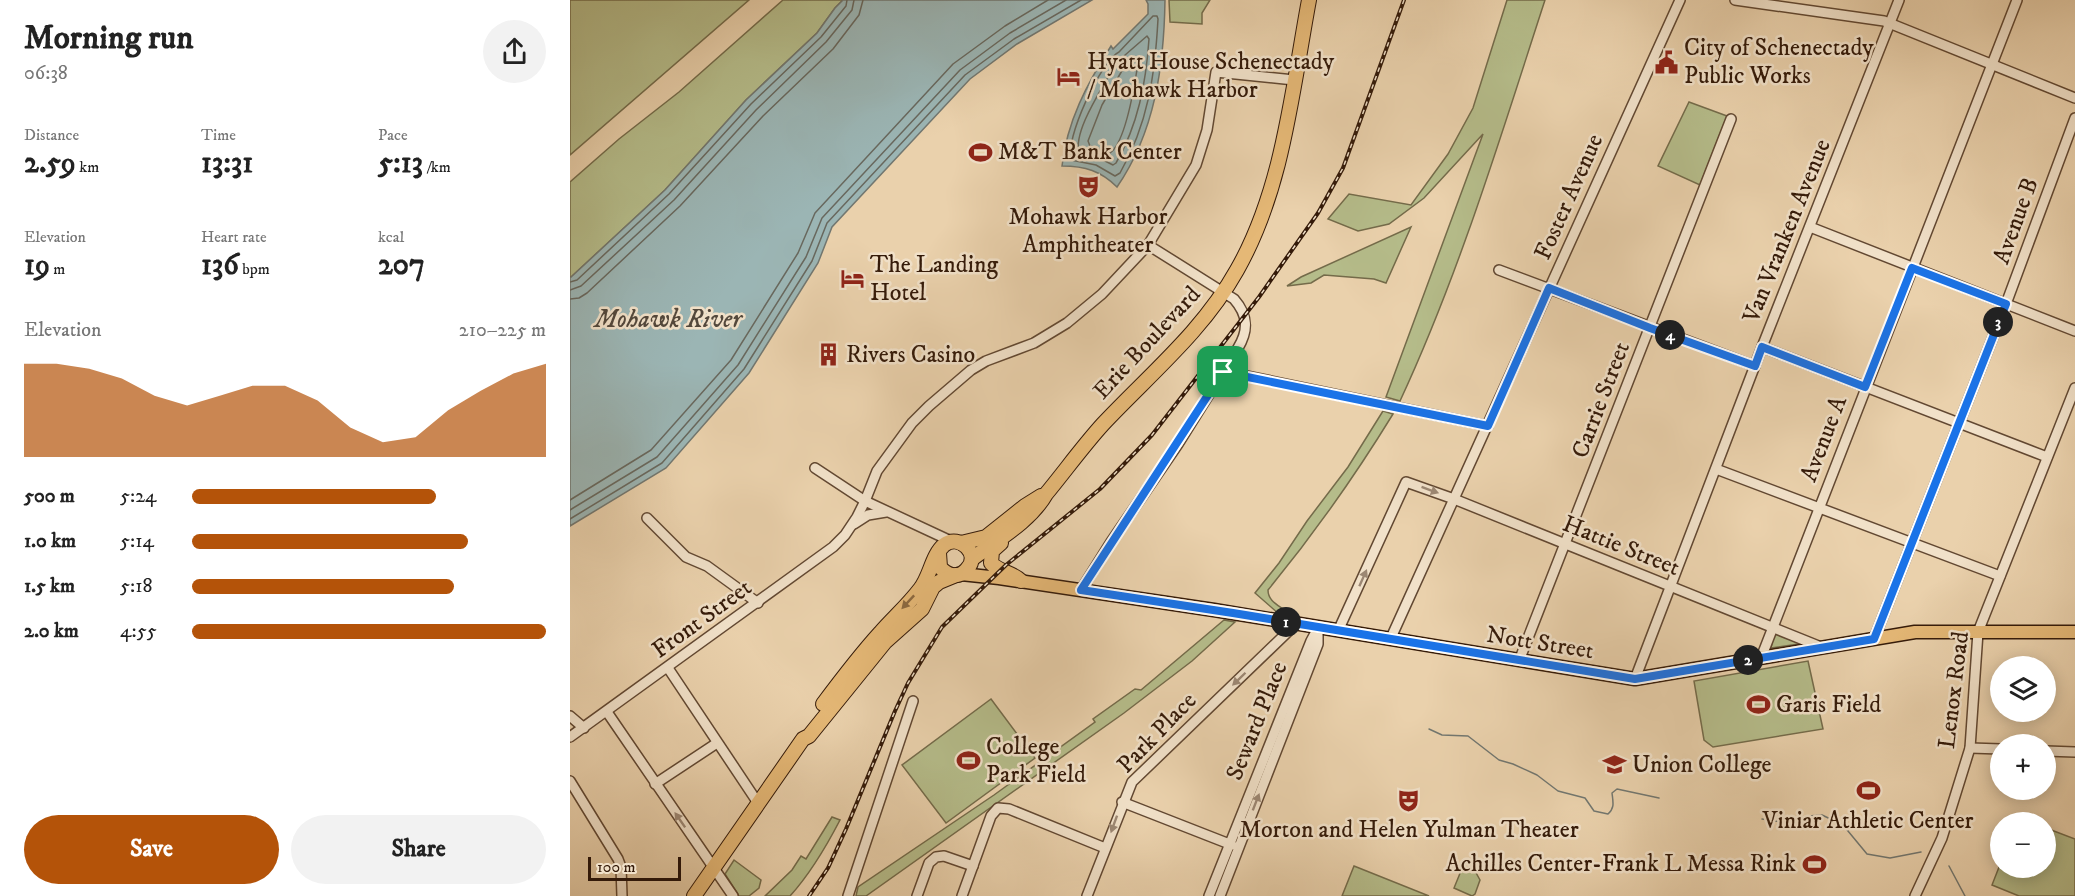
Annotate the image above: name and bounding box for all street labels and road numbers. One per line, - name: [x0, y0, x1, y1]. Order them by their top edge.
- street label: Foster Avenue: [1528, 129, 1610, 265]
- street label: Van Vranken Avenue: [1736, 135, 1838, 328]
- street label: Avenue B: [1987, 174, 2045, 268]
- street label: Erie Boulevard: [1087, 280, 1207, 406]
- street label: Carrie Street: [1565, 337, 1637, 462]
- street label: Avenue A: [1794, 391, 1854, 486]
- street label: Hattie Street: [1558, 509, 1684, 583]
- street label: Front Street: [646, 573, 758, 665]
- street label: Nott Street: [1484, 620, 1596, 666]
- street label: Lenox Road: [1932, 630, 1976, 750]
- street label: Seward Place: [1220, 657, 1294, 785]
- street label: Park Place: [1111, 686, 1203, 780]

